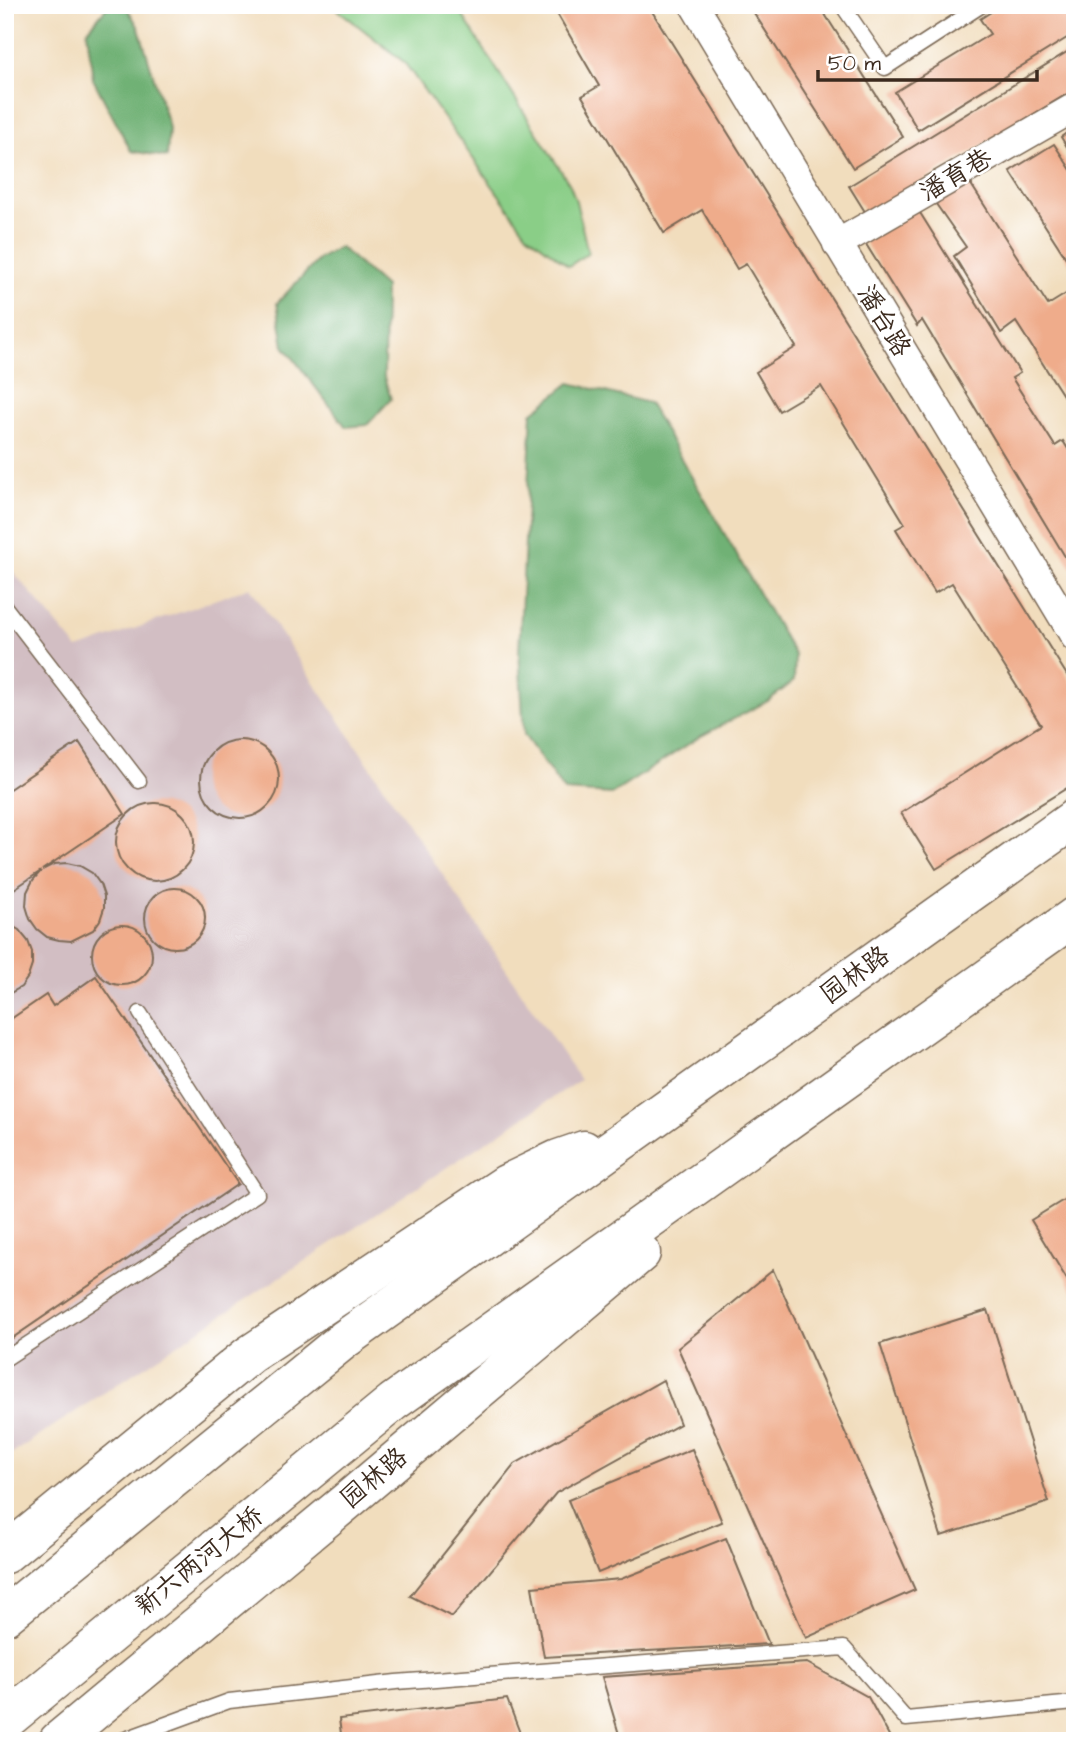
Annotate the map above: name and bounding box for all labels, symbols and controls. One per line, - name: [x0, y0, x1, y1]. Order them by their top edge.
- scale bar: [818, 38, 1036, 82]
- text: 50 m: [828, 49, 882, 78]
- street label: 潘育巷: [913, 140, 999, 210]
- street label: 潘台路: [848, 278, 920, 364]
- street label: 园林路: [813, 938, 897, 1012]
- street label: 园林路: [333, 1439, 415, 1517]
- street label: 新六两河大桥: [127, 1498, 271, 1624]

